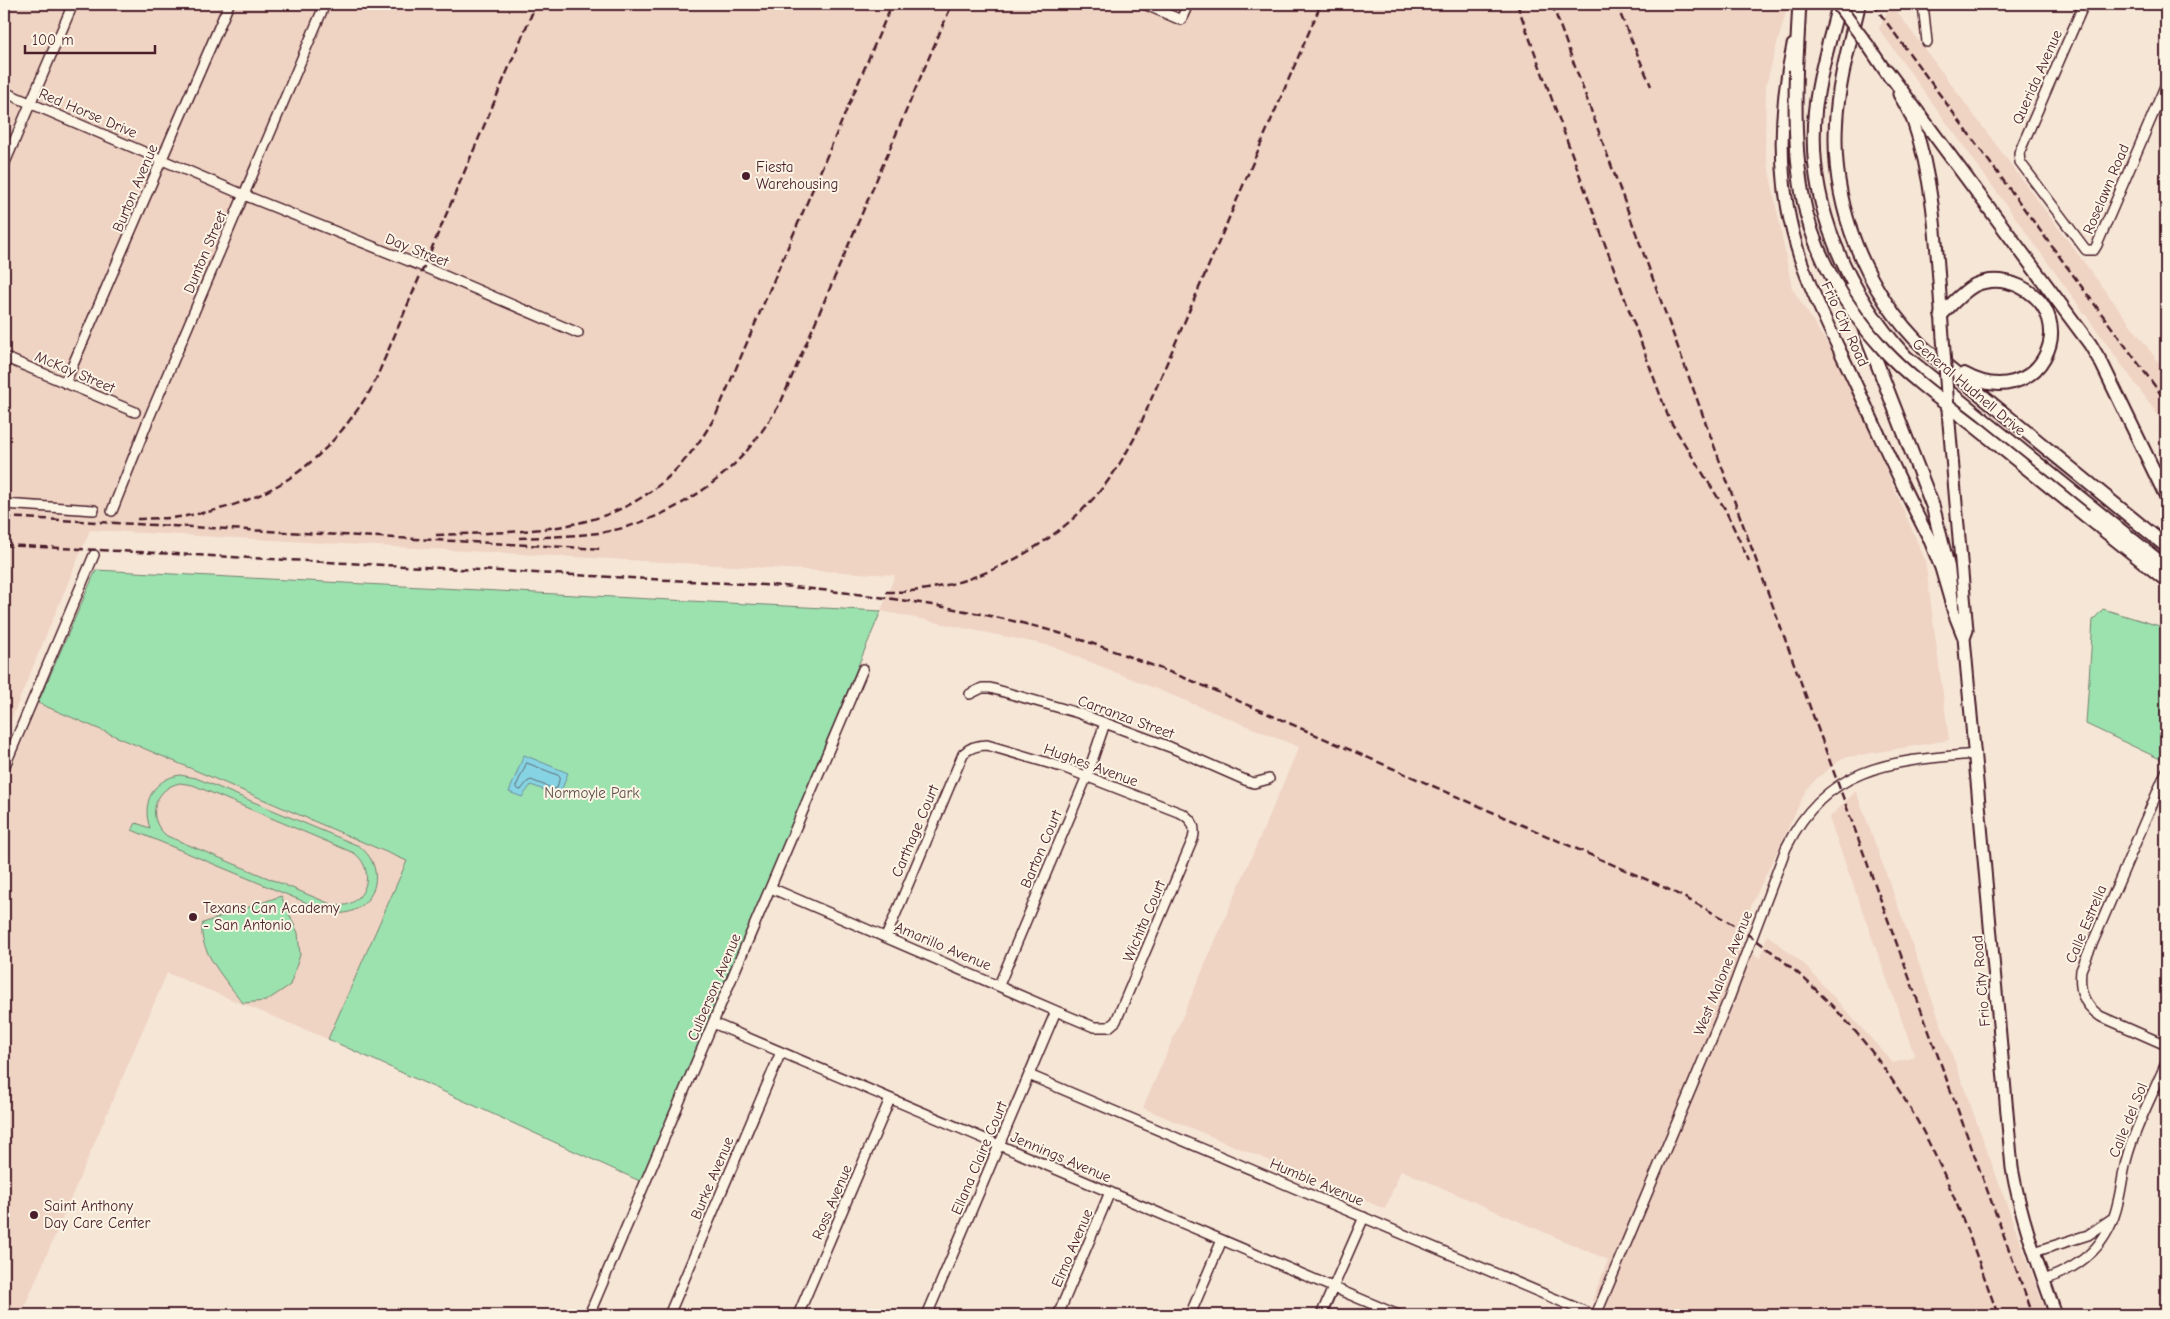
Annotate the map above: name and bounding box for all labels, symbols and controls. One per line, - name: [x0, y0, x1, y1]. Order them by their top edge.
- scale bar: [25, 22, 155, 54]
- street label: Querida Avenue: [2008, 27, 2066, 127]
- text: 100 m: [32, 31, 74, 49]
- street label: Red Horse Drive: [36, 84, 140, 142]
- street label: Burton Avenue: [108, 141, 162, 235]
- street label: Roselawn Road: [2079, 141, 2133, 237]
- place label: Fiesta Warehousing: [756, 158, 838, 193]
- marker: Fiesta Warehousing: [740, 170, 752, 182]
- street label: Dunton Street: [180, 207, 231, 296]
- street label: Day Street: [383, 229, 452, 271]
- street label: Frio City Road: [1817, 279, 1873, 369]
- street label: General Hudnell Drive: [1909, 334, 2030, 440]
- street label: McKay Street: [32, 347, 118, 397]
- street label: Carranza Street: [1075, 691, 1177, 743]
- street label: Hughes Avenue: [1041, 740, 1141, 791]
- street label: Carthage Court: [887, 781, 943, 880]
- park label: Normoyle Park: [544, 784, 640, 802]
- street label: Barton Court: [1016, 807, 1066, 891]
- street label: Wichita Court: [1119, 877, 1170, 964]
- street label: Calle Estrella: [2061, 882, 2111, 966]
- place label: Texans Can Academy - San Antonio: [203, 899, 340, 934]
- street label: West Malone Avenue: [1690, 907, 1756, 1038]
- marker: Texans Can Academy - San Antonio: [187, 911, 199, 923]
- street label: Amarillo Avenue: [892, 918, 995, 975]
- street label: Culberson Avenue: [683, 930, 745, 1043]
- street label: Frio City Road: [1968, 934, 1994, 1028]
- street label: Calle del Sol: [2105, 1080, 2151, 1160]
- street label: Ellana Claire Court: [947, 1098, 1011, 1217]
- street label: Jennings Avenue: [1008, 1128, 1114, 1186]
- street label: Burke Avenue: [687, 1134, 738, 1222]
- street label: Humble Avenue: [1267, 1154, 1367, 1210]
- street label: Ross Avenue: [808, 1161, 856, 1242]
- place label: Saint Anthony Day Care Center: [44, 1197, 150, 1232]
- street label: Elmo Avenue: [1047, 1206, 1097, 1290]
- marker: Saint Anthony Day Care Center: [28, 1209, 40, 1221]

